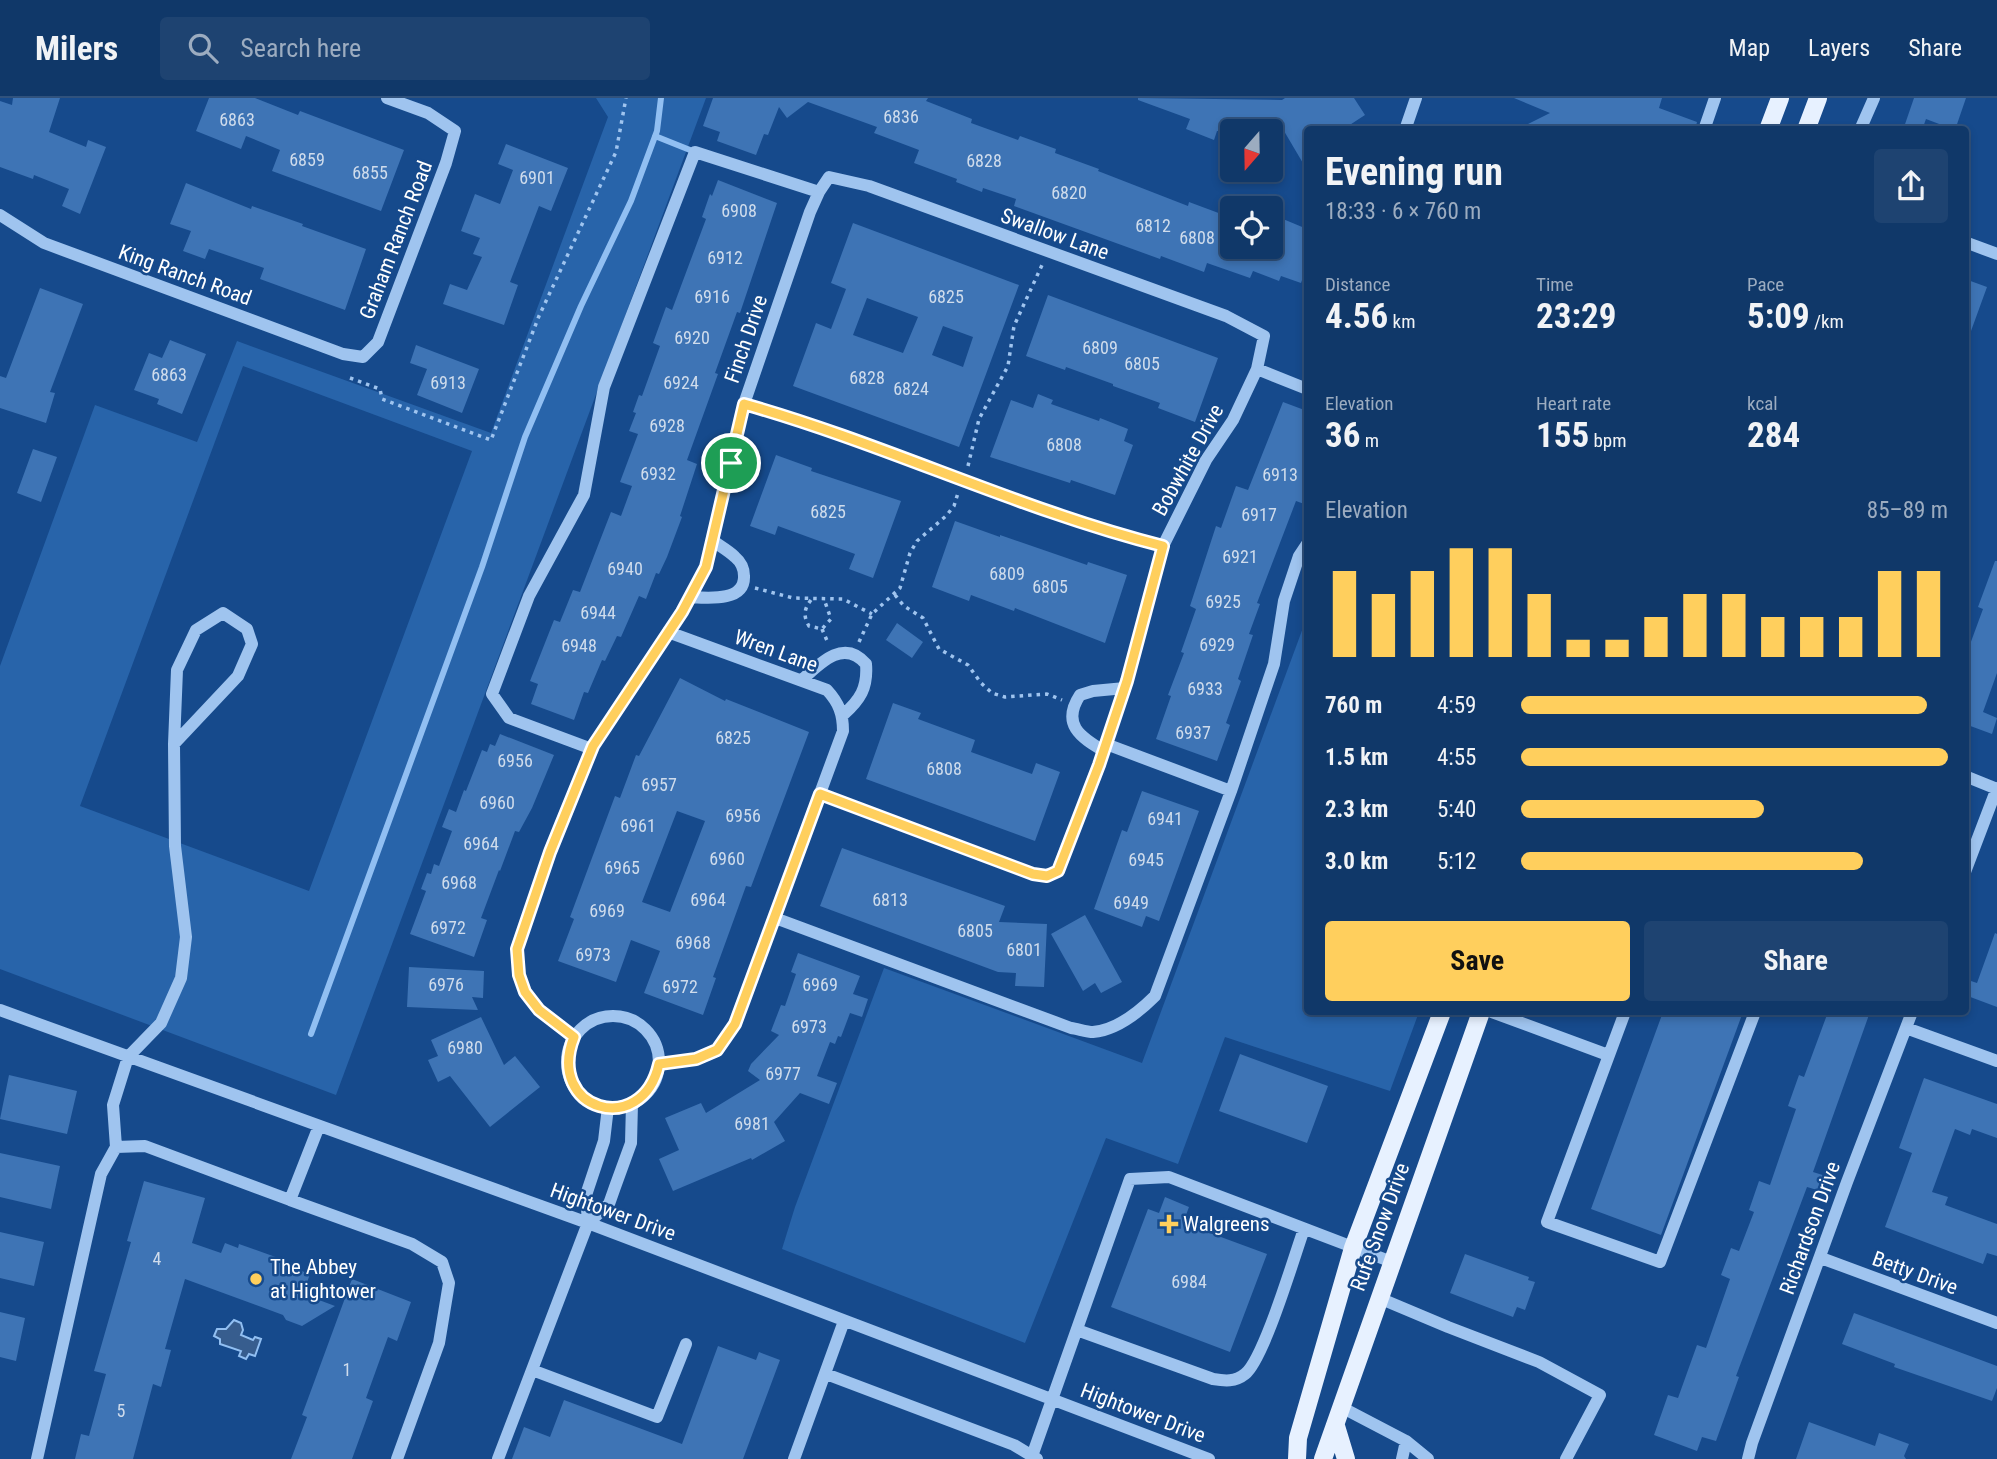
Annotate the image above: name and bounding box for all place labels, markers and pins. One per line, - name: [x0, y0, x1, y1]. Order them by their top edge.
- pin: [701, 433, 761, 493]
- place label: Walgreens: [1183, 1212, 1270, 1236]
- marker: Walgreens: [1161, 1216, 1177, 1232]
- place label: The Abbey at Hightower: [270, 1255, 376, 1303]
- marker: The Abbey at Hightower: [248, 1271, 264, 1287]

